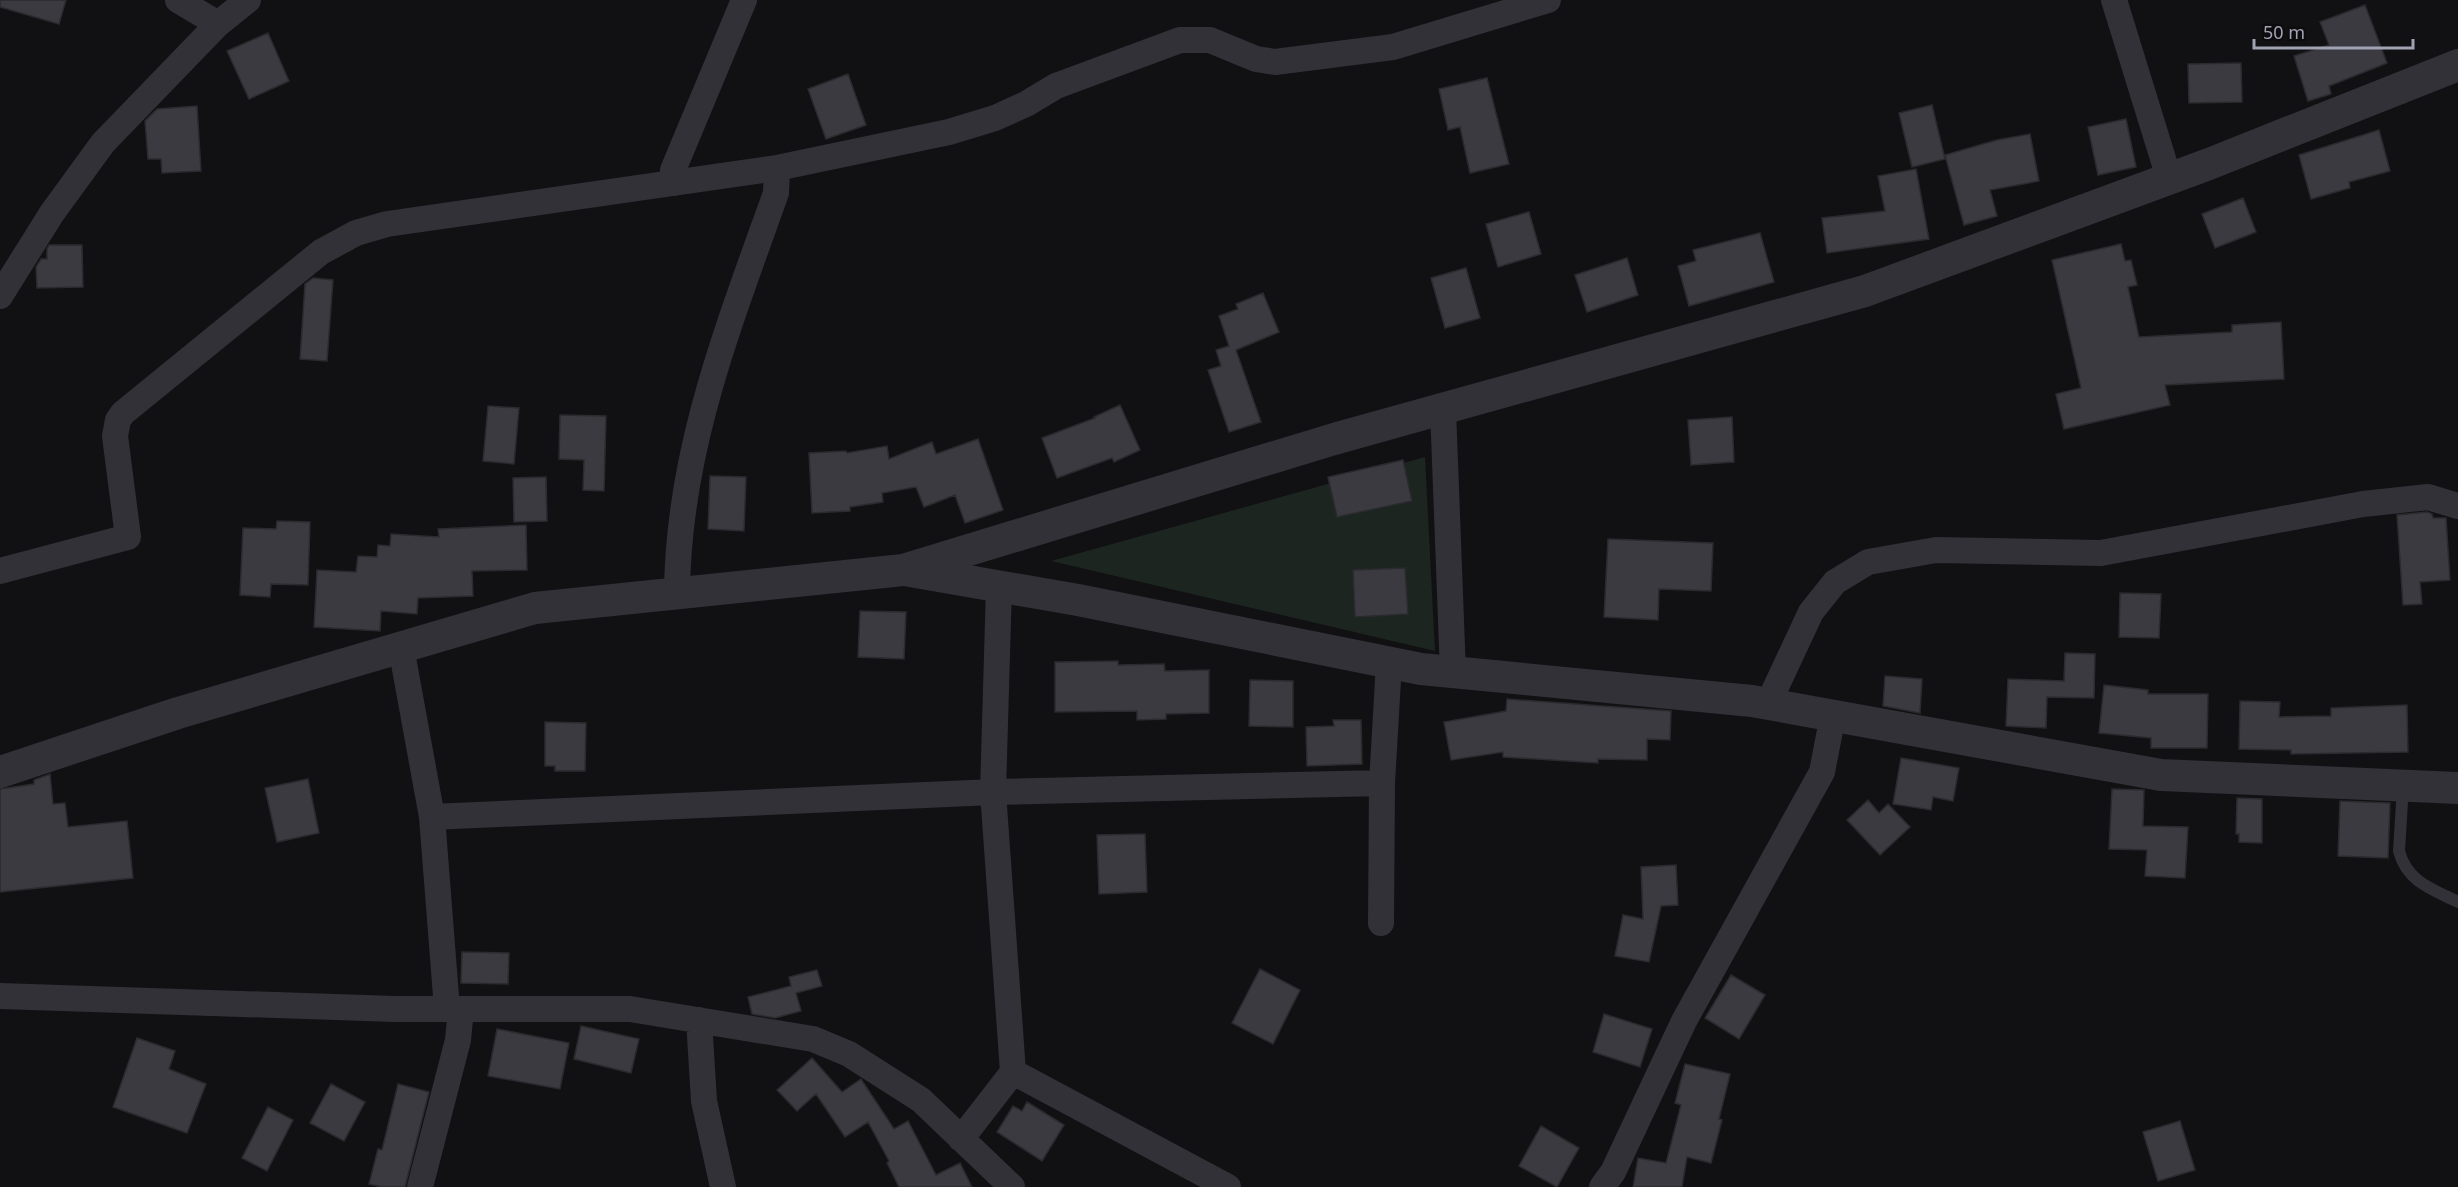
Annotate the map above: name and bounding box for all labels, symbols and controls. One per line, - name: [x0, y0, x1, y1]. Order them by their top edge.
- scale bar: [2254, 12, 2413, 50]
- text: 50 m: [2263, 20, 2305, 44]

